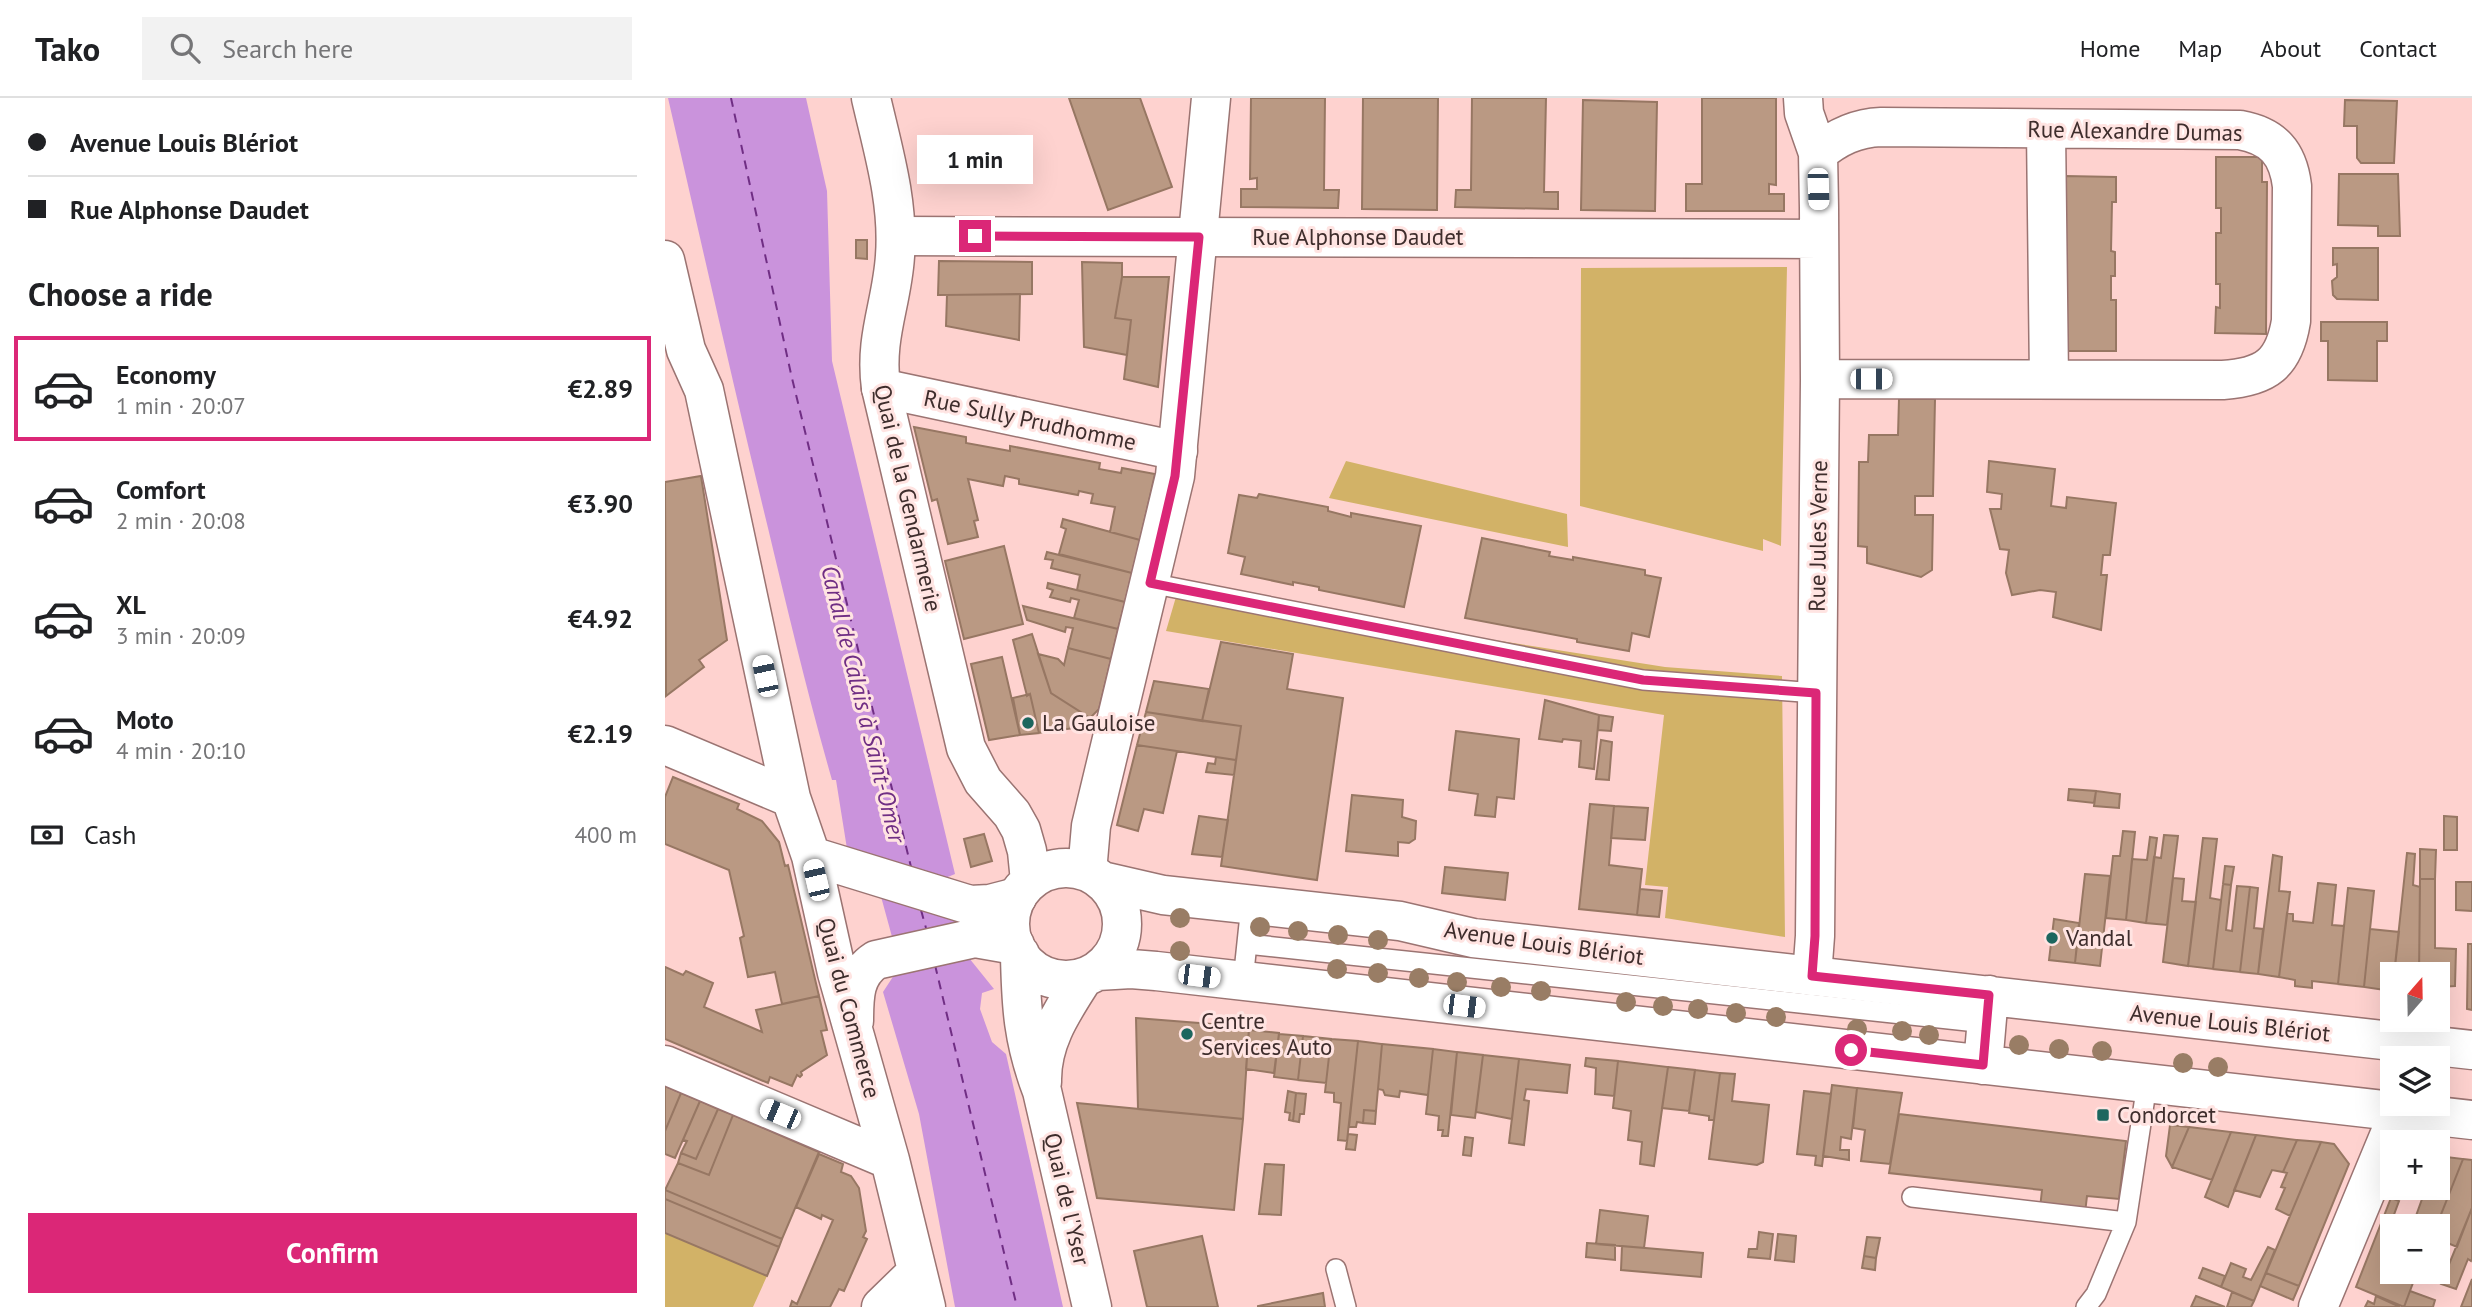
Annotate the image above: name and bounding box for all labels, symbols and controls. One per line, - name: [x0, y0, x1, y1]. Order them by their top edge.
- search box: [142, 17, 632, 80]
- text: Tako: [35, 27, 100, 70]
- icon: search: [166, 29, 204, 67]
- text: Search here: [222, 32, 353, 65]
- text: Home: [2080, 33, 2140, 64]
- text: Map: [2178, 33, 2222, 64]
- text: About: [2260, 33, 2321, 64]
- text: Contact: [2359, 33, 2437, 64]
- street label: Rue Alexandre Dumas: [2027, 114, 2243, 147]
- text: Avenue Louis Blériot: [70, 126, 298, 159]
- callout: 1 min: [917, 135, 1033, 184]
- text: 1 min: [947, 145, 1003, 174]
- car: [1807, 168, 1830, 210]
- text: Rue Alphonse Daudet: [70, 193, 309, 226]
- route end: [959, 220, 991, 252]
- street label: Rue Alphonse Daudet: [1252, 222, 1464, 251]
- text: Choose a ride: [28, 273, 213, 315]
- icon: car: [32, 357, 95, 420]
- text: Economy: [116, 358, 216, 391]
- car: [1851, 369, 1893, 390]
- text: €2.89: [568, 372, 633, 405]
- street label: Quai de la Gendarmerie: [868, 381, 949, 614]
- street label: Rue Sully Prudhomme: [921, 383, 1139, 456]
- text: 1 min · 20:07: [116, 391, 246, 420]
- street label: Rue Jules Verne: [1802, 460, 1833, 612]
- icon: car: [32, 472, 95, 535]
- text: Comfort: [116, 473, 206, 506]
- text: €3.90: [568, 487, 633, 520]
- text: 2 min · 20:08: [116, 506, 246, 535]
- water label: Canal de Calais à Saint-Omer: [814, 562, 913, 848]
- icon: car: [32, 587, 95, 650]
- text: XL: [116, 588, 146, 621]
- text: €4.92: [568, 602, 633, 635]
- text: 3 min · 20:09: [116, 621, 246, 650]
- car: [751, 653, 780, 699]
- icon: car: [32, 702, 95, 765]
- text: Moto: [116, 703, 174, 736]
- place label: La Gauloise: [1042, 708, 1155, 737]
- marker: La Gauloise: [1020, 715, 1036, 731]
- text: €2.19: [568, 717, 633, 750]
- text: 4 min · 20:10: [116, 736, 246, 765]
- icon: cash: [28, 816, 66, 854]
- text: Cash: [84, 818, 136, 851]
- text: 400 m: [575, 820, 637, 849]
- car: [802, 857, 831, 903]
- street label: Quai du Commerce: [811, 914, 888, 1101]
- street label: Avenue Louis Blériot: [1442, 914, 1646, 971]
- place label: Vandal: [2065, 923, 2133, 952]
- marker: Vandal: [2044, 930, 2060, 946]
- north arrow: [2380, 962, 2450, 1032]
- map controls: [2380, 962, 2450, 1284]
- car: [1177, 963, 1222, 989]
- car: [1442, 993, 1487, 1019]
- street label: Avenue Louis Blériot: [2129, 998, 2332, 1047]
- place label: Centre Services Auto: [1201, 1006, 1332, 1061]
- marker: Centre Services Auto: [1179, 1026, 1195, 1042]
- route start: [1835, 1034, 1867, 1066]
- button: layers: [2380, 1046, 2450, 1116]
- car: [757, 1096, 804, 1132]
- place label: Condorcet: [2117, 1100, 2216, 1129]
- marker: Condorcet: [2095, 1107, 2111, 1123]
- street label: Quai de l'Yser: [1038, 1130, 1097, 1268]
- button: +: [2380, 1130, 2450, 1200]
- button: Confirm: [28, 1213, 637, 1293]
- button: −: [2380, 1214, 2450, 1284]

